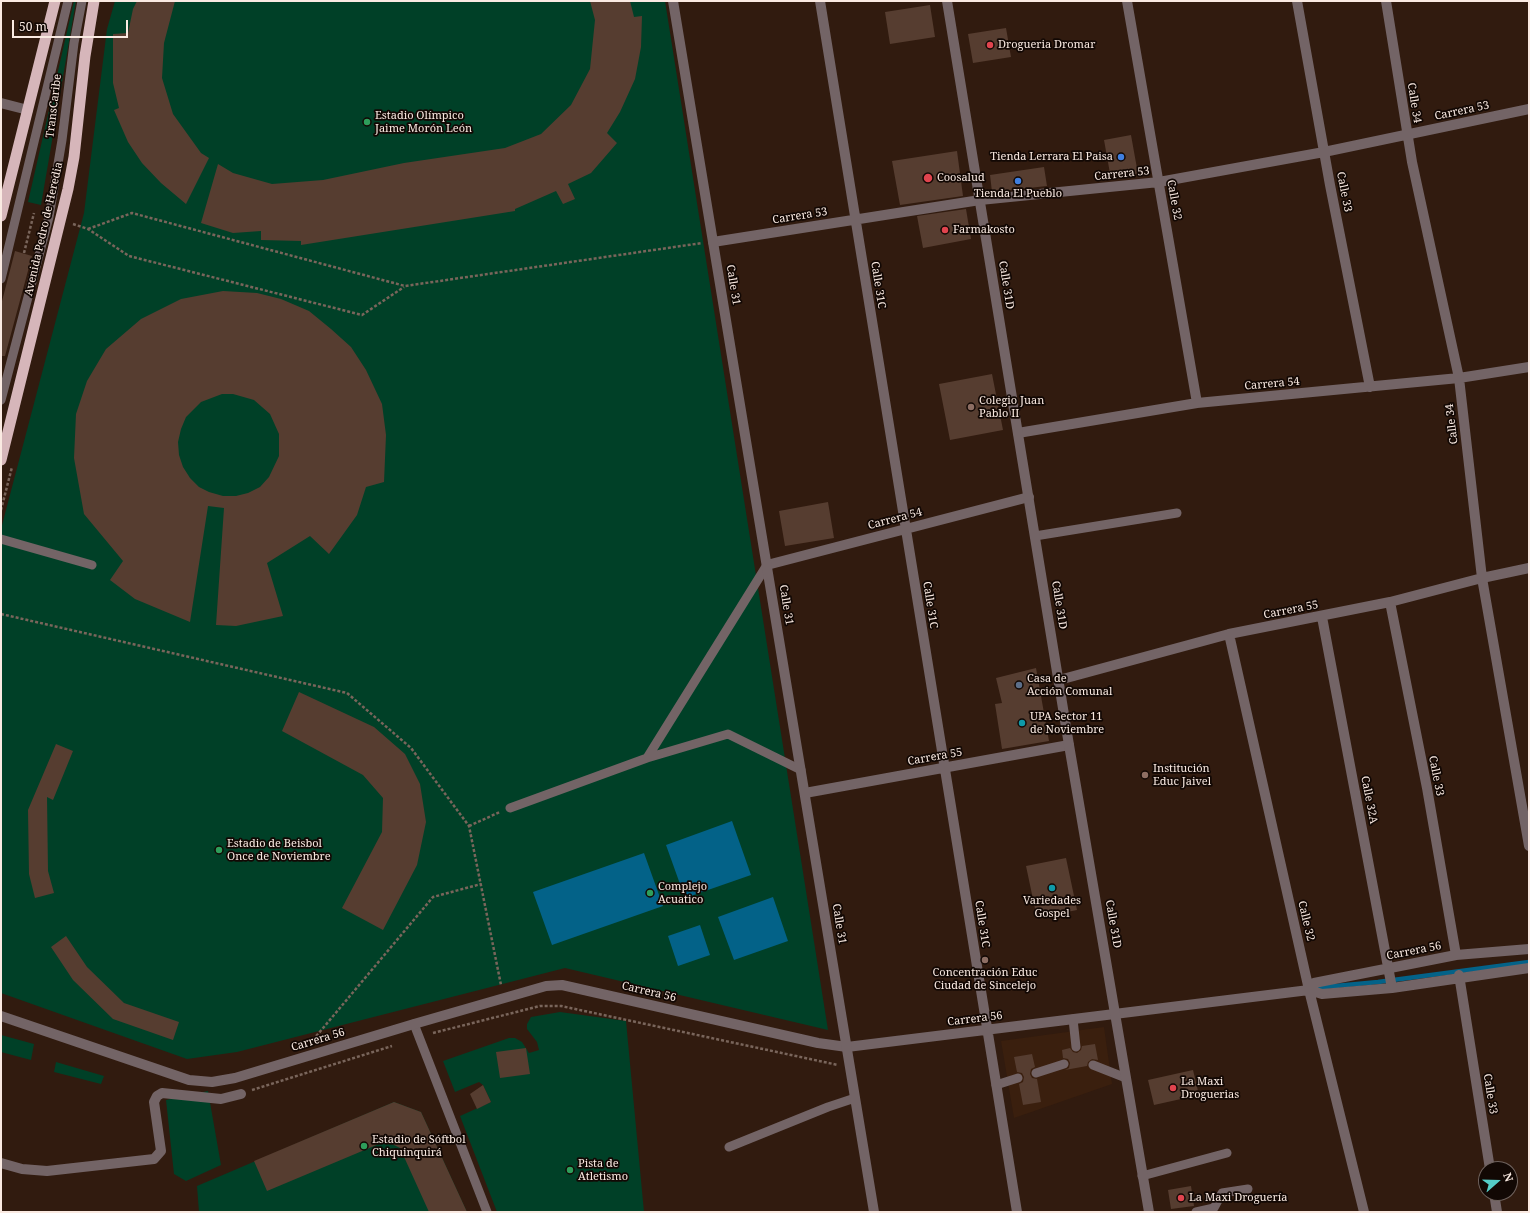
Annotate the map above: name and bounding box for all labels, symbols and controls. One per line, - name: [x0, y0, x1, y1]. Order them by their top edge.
- scale bar: [14, 12, 130, 38]
- text: 50 m: [19, 18, 47, 35]
- place label: Drogueria Dromar: [998, 38, 1095, 52]
- marker: Drogueria Dromar: [985, 40, 995, 50]
- street label: TransCaribe: [44, 73, 64, 139]
- street label: Calle 34: [1404, 82, 1424, 124]
- street label: Carrera 53: [1433, 99, 1491, 123]
- place label: Estadio Olímpico Jaime Morón León: [375, 109, 472, 135]
- marker: Estadio Olímpico Jaime Morón León: [362, 117, 372, 127]
- place label: Tienda Lerrara El Paisa: [990, 150, 1113, 164]
- marker: Tienda Lerrara El Paisa: [1116, 152, 1126, 162]
- street label: Avenida Pedro de Heredia: [22, 161, 66, 297]
- street label: Carrera 53: [1094, 165, 1150, 183]
- place label: Coosalud: [937, 171, 985, 185]
- street label: Calle 33: [1334, 171, 1354, 213]
- marker: Coosalud: [922, 172, 934, 184]
- marker: Tienda El Pueblo: [1013, 176, 1023, 186]
- street label: Calle 32: [1164, 179, 1184, 221]
- place label: Tienda El Pueblo: [974, 187, 1062, 201]
- street label: Carrera 53: [772, 205, 828, 227]
- place label: Farmakosto: [953, 223, 1015, 237]
- marker: Farmakosto: [940, 225, 950, 235]
- street label: Calle 31C: [868, 260, 888, 310]
- street label: Calle 31D: [996, 260, 1016, 310]
- street label: Calle 31: [723, 264, 743, 306]
- street label: Carrera 54: [1244, 375, 1300, 393]
- place label: Colegio Juan Pablo II: [979, 394, 1044, 420]
- marker: Colegio Juan Pablo II: [966, 402, 976, 412]
- street label: Calle 34: [1443, 403, 1461, 445]
- street label: Carrera 54: [866, 505, 924, 533]
- street label: Calle 31C: [920, 580, 940, 630]
- street label: Calle 31D: [1049, 580, 1069, 630]
- street label: Calle 31: [776, 584, 796, 626]
- street label: Carrera 55: [1262, 598, 1320, 622]
- place label: Casa de Acción Comunal: [1027, 672, 1112, 698]
- marker: Casa de Acción Comunal: [1014, 680, 1024, 690]
- place label: UPA Sector 11 de Noviembre: [1030, 710, 1104, 736]
- marker: UPA Sector 11 de Noviembre: [1017, 718, 1027, 728]
- street label: Carrera 55: [907, 746, 963, 768]
- street label: Calle 33: [1426, 755, 1446, 797]
- place label: Institución Educ Jaivel: [1153, 762, 1211, 788]
- marker: Institución Educ Jaivel: [1140, 770, 1150, 780]
- street label: Calle 32A: [1358, 775, 1380, 825]
- place label: Estadio de Beisbol Once de Noviembre: [227, 837, 331, 863]
- marker: Estadio de Beisbol Once de Noviembre: [214, 845, 224, 855]
- place label: Complejo Acuatico: [658, 880, 707, 906]
- marker: Variedades Gospel: [1047, 883, 1057, 893]
- marker: Complejo Acuatico: [645, 888, 655, 898]
- place label: Variedades Gospel: [1023, 894, 1081, 920]
- street label: Calle 31C: [972, 899, 992, 949]
- street label: Calle 31D: [1102, 899, 1124, 949]
- street label: Calle 32: [1295, 900, 1317, 942]
- street label: Calle 31: [829, 903, 849, 945]
- street label: Carrera 56: [1385, 939, 1443, 963]
- marker: Concentración Educ Ciudad de Sincelejo: [980, 955, 990, 965]
- place label: Concentración Educ Ciudad de Sincelejo: [933, 966, 1037, 992]
- street label: Carrera 56: [620, 979, 678, 1005]
- street label: Carrera 56: [947, 1009, 1003, 1029]
- street label: Carrera 56: [290, 1026, 346, 1054]
- street label: Calle 33: [1480, 1073, 1500, 1115]
- place label: La Maxi Droguerias: [1181, 1075, 1239, 1101]
- marker: La Maxi Droguerias: [1168, 1083, 1178, 1093]
- place label: Estadio de Sóftbol Chiquinquirá: [372, 1133, 466, 1159]
- marker: Estadio de Sóftbol Chiquinquirá: [359, 1141, 369, 1151]
- place label: Pista de Atletismo: [578, 1157, 628, 1183]
- north arrow: [1478, 1161, 1518, 1201]
- marker: Pista de Atletismo: [565, 1165, 575, 1175]
- text: N: [1500, 1170, 1517, 1184]
- place label: La Maxi Droguería: [1189, 1191, 1287, 1205]
- marker: La Maxi Droguería: [1176, 1193, 1186, 1203]

